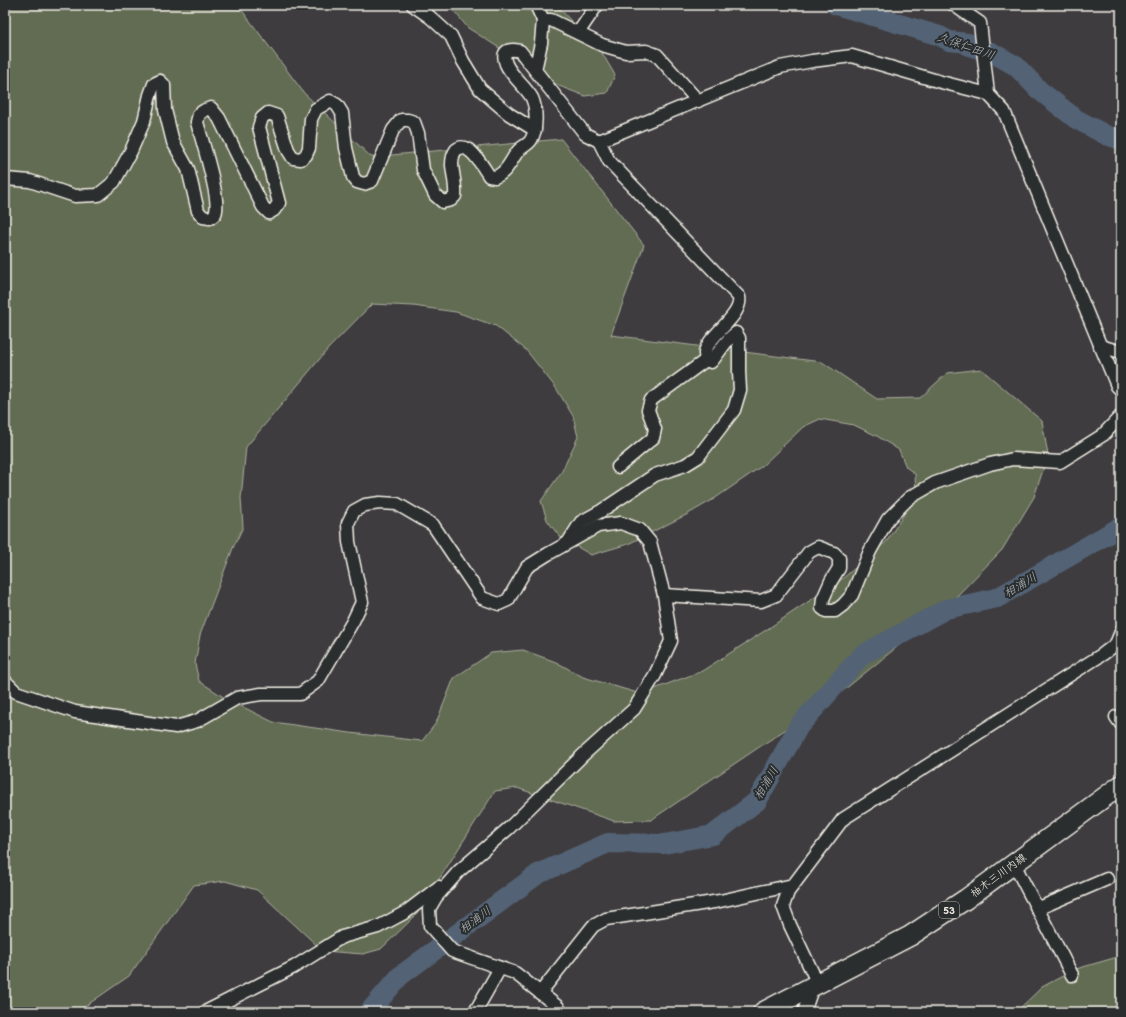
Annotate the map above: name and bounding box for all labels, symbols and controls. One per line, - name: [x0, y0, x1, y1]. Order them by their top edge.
- water label: 久保仁田川: [935, 30, 997, 63]
- water label: 相浦川: [1001, 570, 1040, 601]
- water label: 相浦川: [751, 764, 782, 803]
- street label: 柚木三川内線: [968, 851, 1029, 900]
- road number: 53: [939, 902, 959, 918]
- water label: 相浦川: [456, 904, 494, 937]

